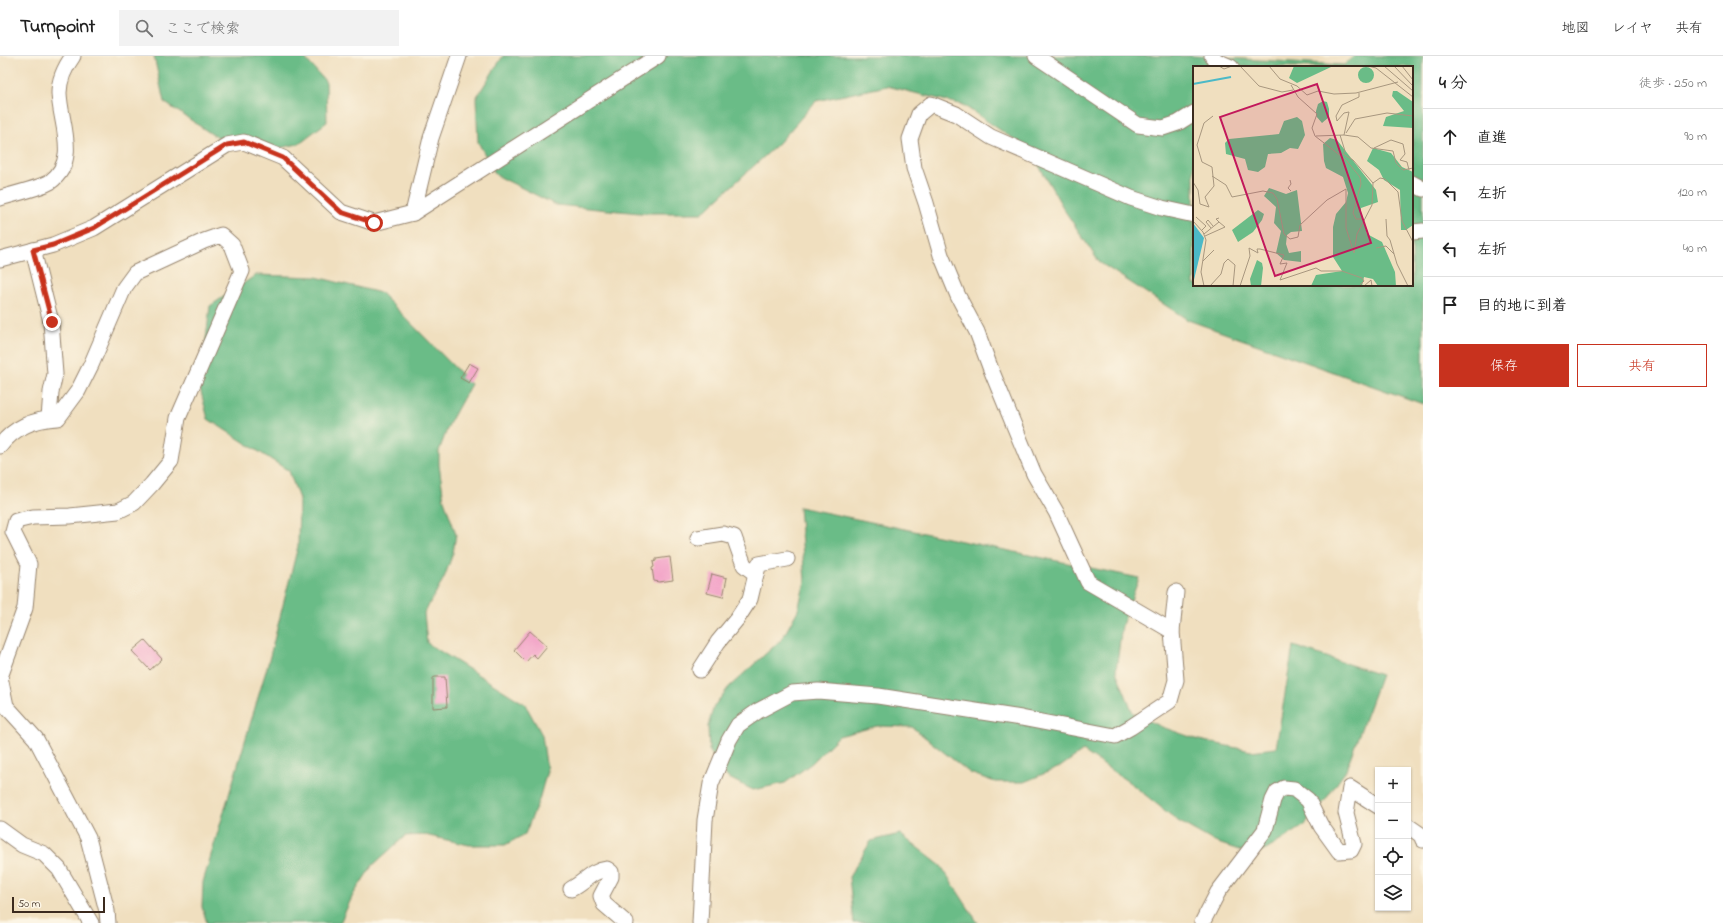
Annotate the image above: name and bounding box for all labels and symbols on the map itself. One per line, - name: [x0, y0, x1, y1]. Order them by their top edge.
- inset map: [1193, 66, 1413, 286]
- route start: [365, 214, 383, 232]
- route end: [43, 313, 61, 331]
- scale bar: [12, 895, 105, 914]

